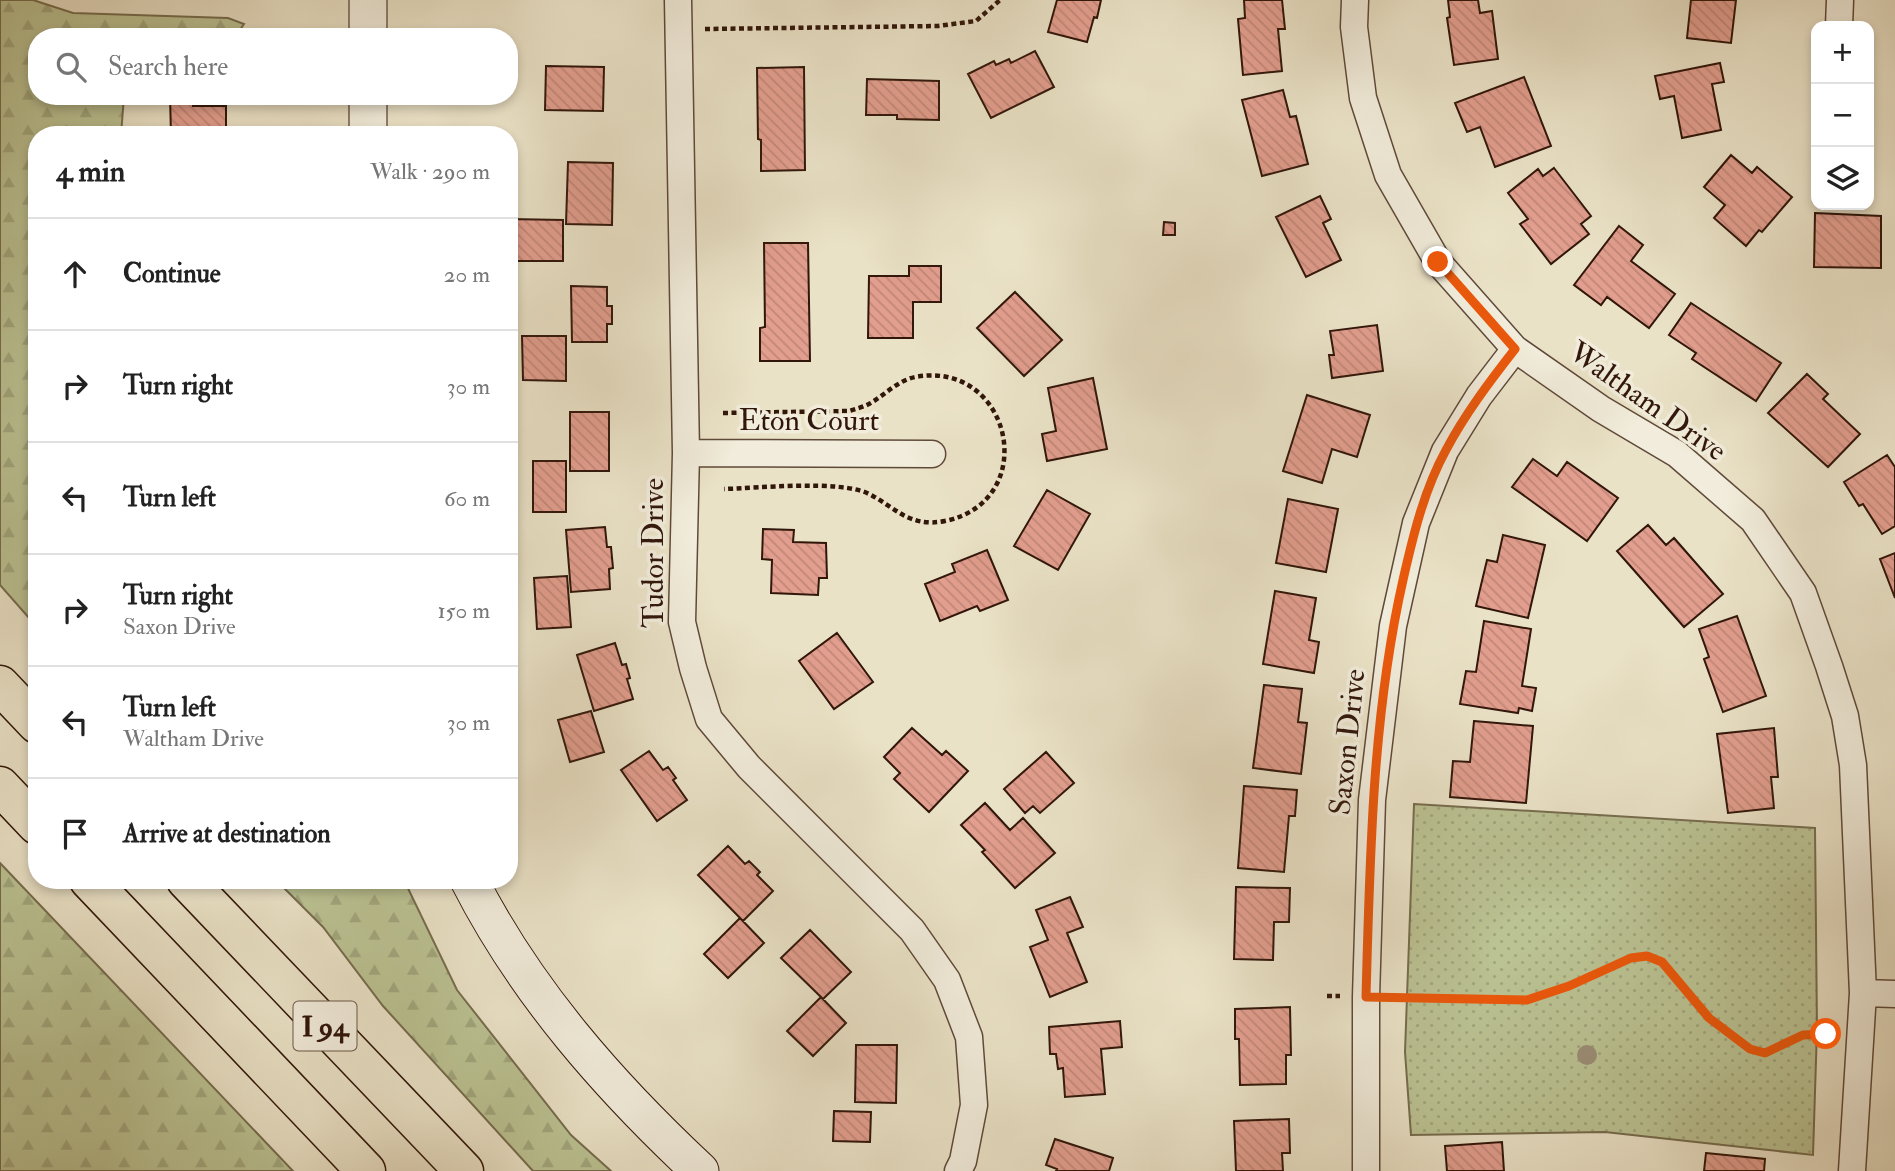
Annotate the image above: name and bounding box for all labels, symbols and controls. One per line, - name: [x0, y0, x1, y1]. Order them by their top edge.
- map controls: [1811, 21, 1874, 210]
- button: +: [1811, 21, 1874, 84]
- search box: [28, 28, 518, 105]
- icon: search: [52, 48, 90, 86]
- text: Search here: [108, 51, 228, 83]
- button: −: [1811, 84, 1874, 147]
- button: layers: [1811, 147, 1874, 210]
- text: 4 min: [56, 153, 125, 190]
- text: Walk · 290 m: [370, 157, 490, 186]
- route end: [1422, 246, 1453, 277]
- icon: ahead: [56, 255, 94, 293]
- text: Continue: [123, 258, 221, 290]
- text: 20 m: [444, 260, 490, 289]
- street label: Waltham Drive: [1561, 333, 1734, 469]
- icon: right: [56, 367, 94, 405]
- text: Turn right: [123, 370, 233, 402]
- text: 30 m: [447, 372, 490, 401]
- street label: Eton Court: [739, 402, 879, 439]
- street label: Tudor Drive: [635, 478, 672, 628]
- icon: left: [56, 479, 94, 517]
- text: Turn left: [123, 482, 216, 514]
- text: 60 m: [444, 484, 490, 513]
- text: Turn right: [123, 580, 233, 612]
- icon: right: [56, 591, 94, 629]
- text: 150 m: [437, 596, 490, 625]
- text: Saxon Drive: [123, 612, 236, 641]
- street label: Saxon Drive: [1321, 667, 1374, 817]
- text: Turn left: [123, 692, 216, 724]
- icon: left: [56, 703, 94, 741]
- text: 30 m: [447, 708, 490, 737]
- text: Waltham Drive: [123, 724, 264, 753]
- icon: arrive: [56, 815, 94, 853]
- text: Arrive at destination: [123, 818, 331, 850]
- road number: I 94: [294, 1002, 356, 1050]
- route start: [1810, 1018, 1841, 1049]

